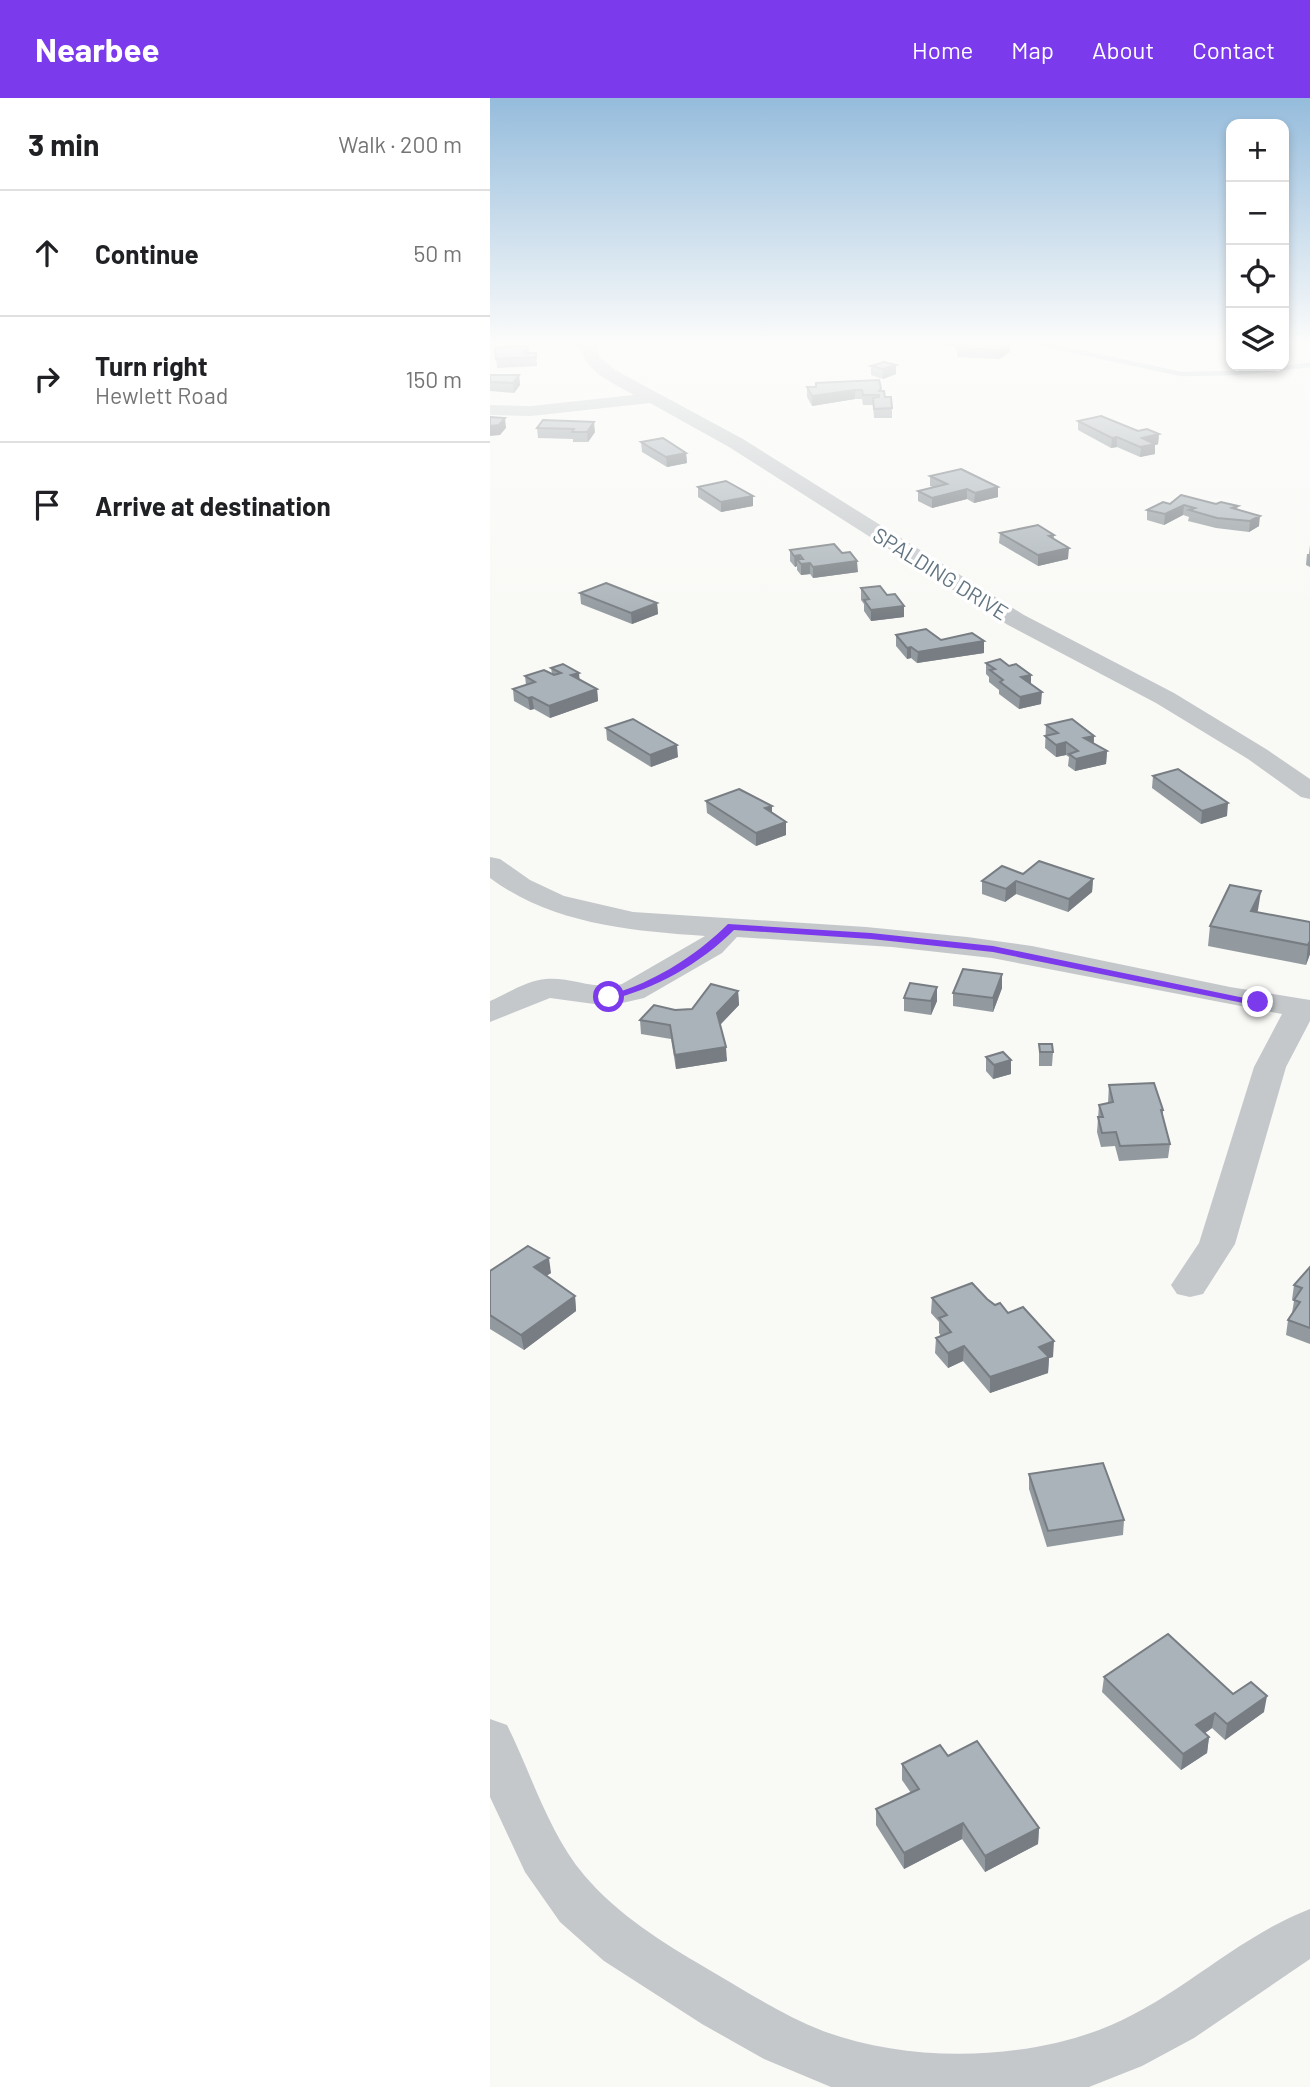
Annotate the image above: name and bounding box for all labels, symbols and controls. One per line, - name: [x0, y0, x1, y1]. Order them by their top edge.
- text: Nearbee: [35, 29, 159, 69]
- text: Home: [912, 35, 973, 64]
- text: Map: [1011, 35, 1054, 64]
- text: About: [1092, 35, 1154, 64]
- text: Contact: [1192, 35, 1275, 64]
- map controls: [1226, 119, 1289, 371]
- button: +: [1226, 119, 1289, 182]
- text: 3 min: [28, 126, 99, 162]
- text: Walk · 200 m: [338, 130, 462, 158]
- button: −: [1226, 182, 1289, 245]
- icon: ahead: [28, 234, 66, 272]
- text: Continue: [95, 238, 199, 269]
- text: 50 m: [414, 239, 462, 267]
- button: locate: [1226, 245, 1289, 308]
- button: layers: [1226, 308, 1289, 371]
- text: Turn right: [95, 350, 208, 381]
- icon: right: [28, 360, 66, 398]
- text: 150 m: [406, 365, 462, 393]
- text: Hewlett Road: [95, 381, 228, 409]
- icon: arrive: [28, 486, 66, 524]
- text: Arrive at destination: [95, 490, 331, 521]
- street label: SPALDING DRIVE: [869, 521, 1013, 625]
- route start: [593, 981, 624, 1012]
- route end: [1242, 986, 1273, 1017]

